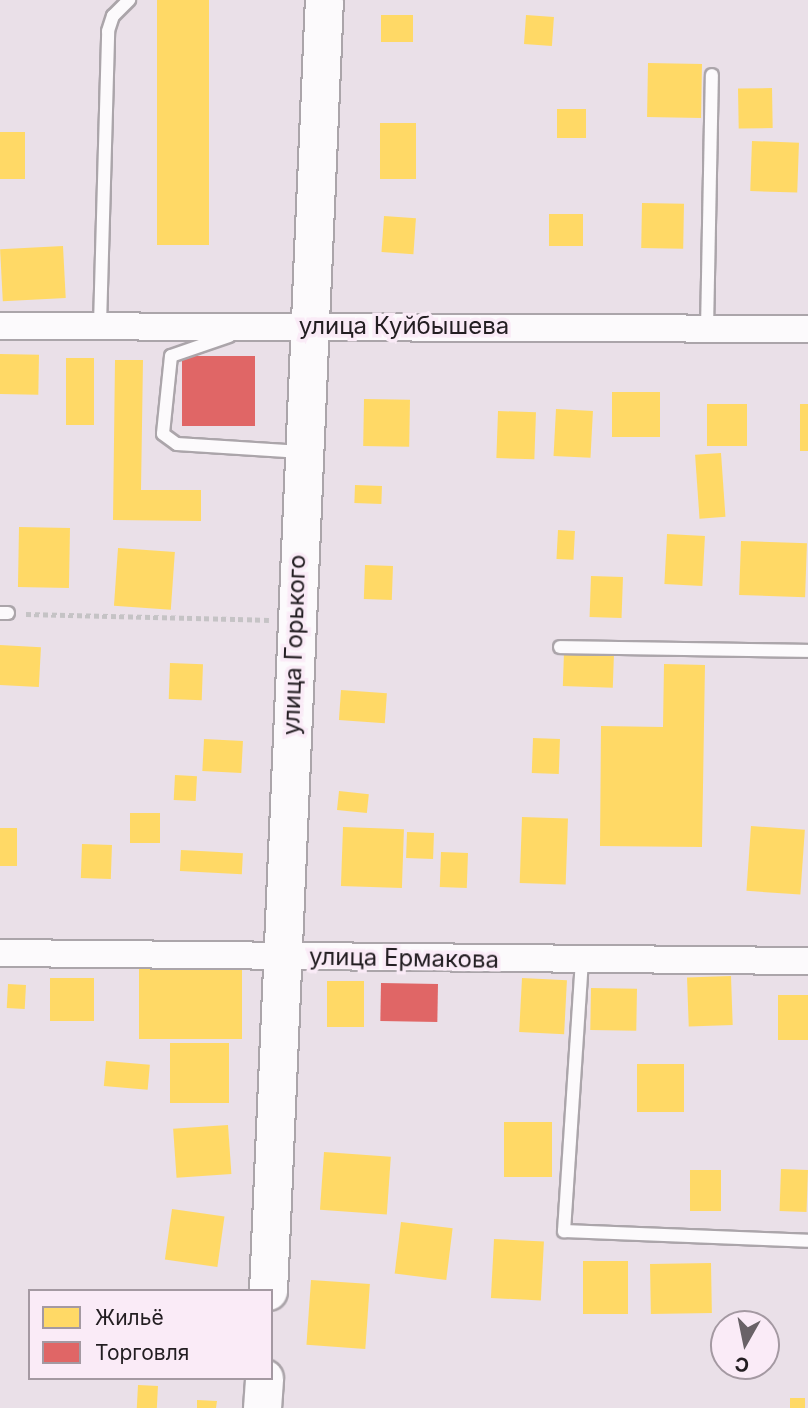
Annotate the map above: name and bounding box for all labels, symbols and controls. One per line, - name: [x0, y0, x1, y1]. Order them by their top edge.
- street label: улица Куйбышева: [299, 312, 509, 340]
- street label: улица Горького: [276, 554, 312, 736]
- street label: улица Ермакова: [309, 942, 499, 974]
- legend: [28, 1289, 273, 1380]
- text: Жильё: [95, 1305, 164, 1330]
- north arrow: [710, 1310, 780, 1380]
- text: Торговля: [95, 1340, 189, 1365]
- text: С: [733, 1352, 751, 1377]

